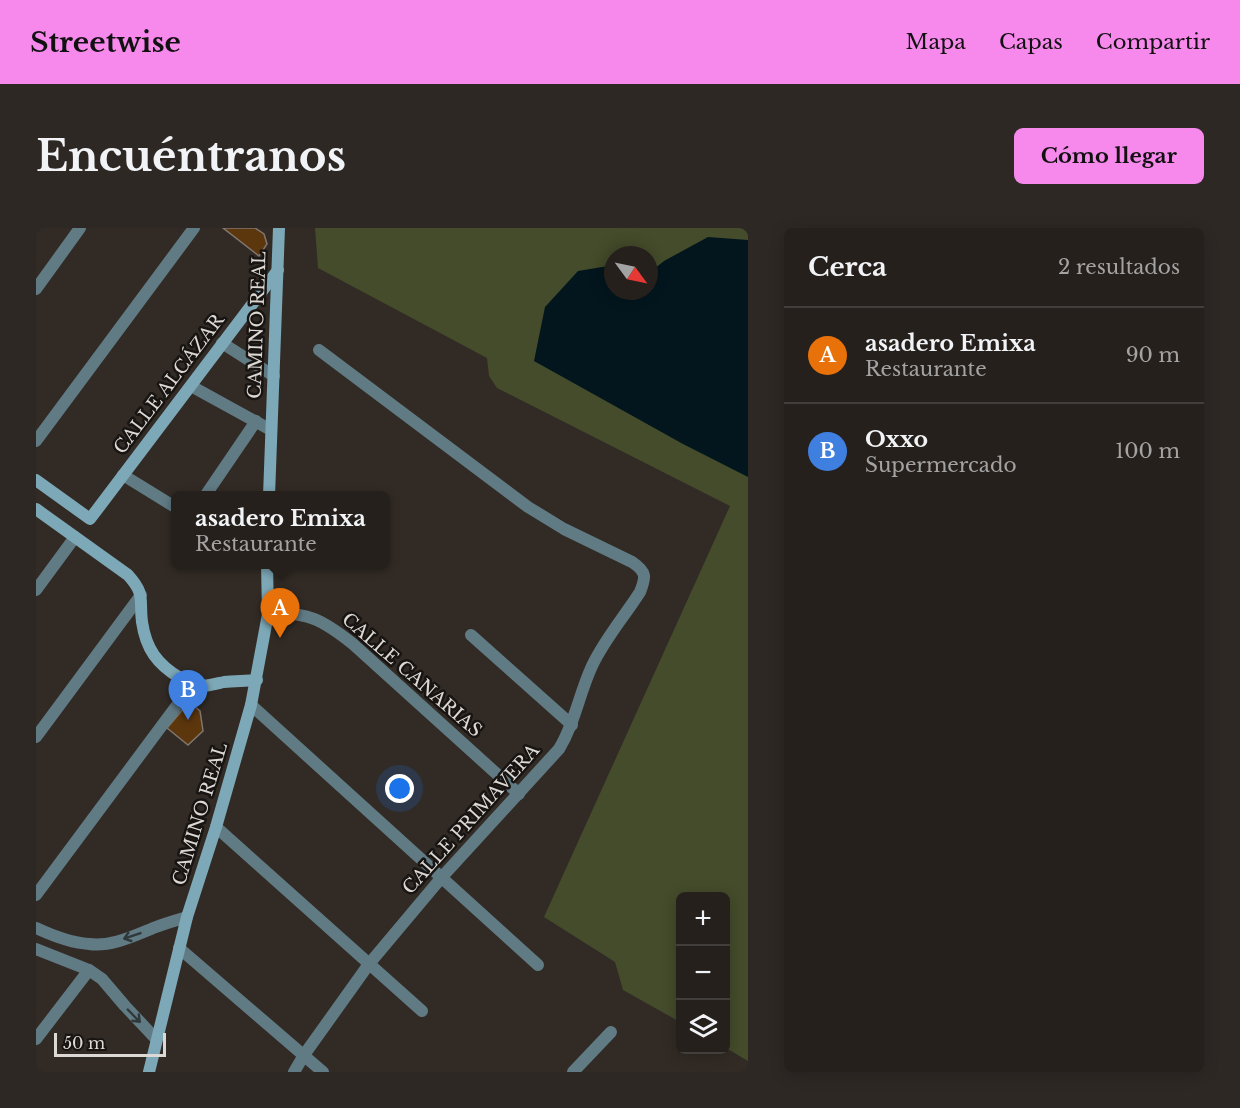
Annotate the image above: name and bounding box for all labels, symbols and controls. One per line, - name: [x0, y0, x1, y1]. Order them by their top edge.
- text: Streetwise: [30, 25, 181, 60]
- text: Mapa: [906, 29, 966, 55]
- text: Capas: [999, 29, 1063, 55]
- text: Compartir: [1096, 29, 1210, 55]
- button: Cómo llegar: [1014, 128, 1204, 184]
- text: Encuéntranos: [36, 130, 346, 182]
- north arrow: [604, 246, 658, 300]
- street label: CAMINO REAL: [243, 251, 271, 399]
- text: Cerca: [808, 251, 887, 283]
- text: 2 resultados: [1058, 255, 1180, 279]
- street label: CALLE ALCÁZAR: [108, 309, 229, 458]
- text: asadero Emixa: [865, 330, 1036, 357]
- text: A: [819, 343, 836, 367]
- text: 90 m: [1126, 343, 1180, 367]
- text: Restaurante: [865, 357, 987, 381]
- text: Oxxo: [865, 426, 928, 453]
- text: B: [820, 439, 835, 463]
- text: 100 m: [1115, 439, 1180, 463]
- text: Supermercado: [865, 453, 1017, 477]
- popup: [171, 491, 390, 569]
- text: asadero Emixa: [195, 505, 366, 532]
- text: Restaurante: [195, 532, 317, 556]
- pin: A: [260, 588, 300, 638]
- street label: CALLE CANARIAS: [338, 608, 486, 742]
- pin: B: [168, 670, 208, 720]
- street label: CALLE PRIMAVERA: [398, 739, 545, 899]
- street label: CAMINO REAL: [168, 740, 232, 888]
- your location: [385, 774, 414, 803]
- map controls: [676, 892, 730, 1054]
- button: +: [676, 892, 730, 946]
- one-way arrow: [123, 932, 142, 943]
- button: −: [676, 946, 730, 1000]
- button: layers: [676, 1000, 730, 1054]
- one-way arrow: [126, 1008, 141, 1023]
- scale bar: [54, 1030, 166, 1058]
- text: 50 m: [63, 1033, 105, 1053]

